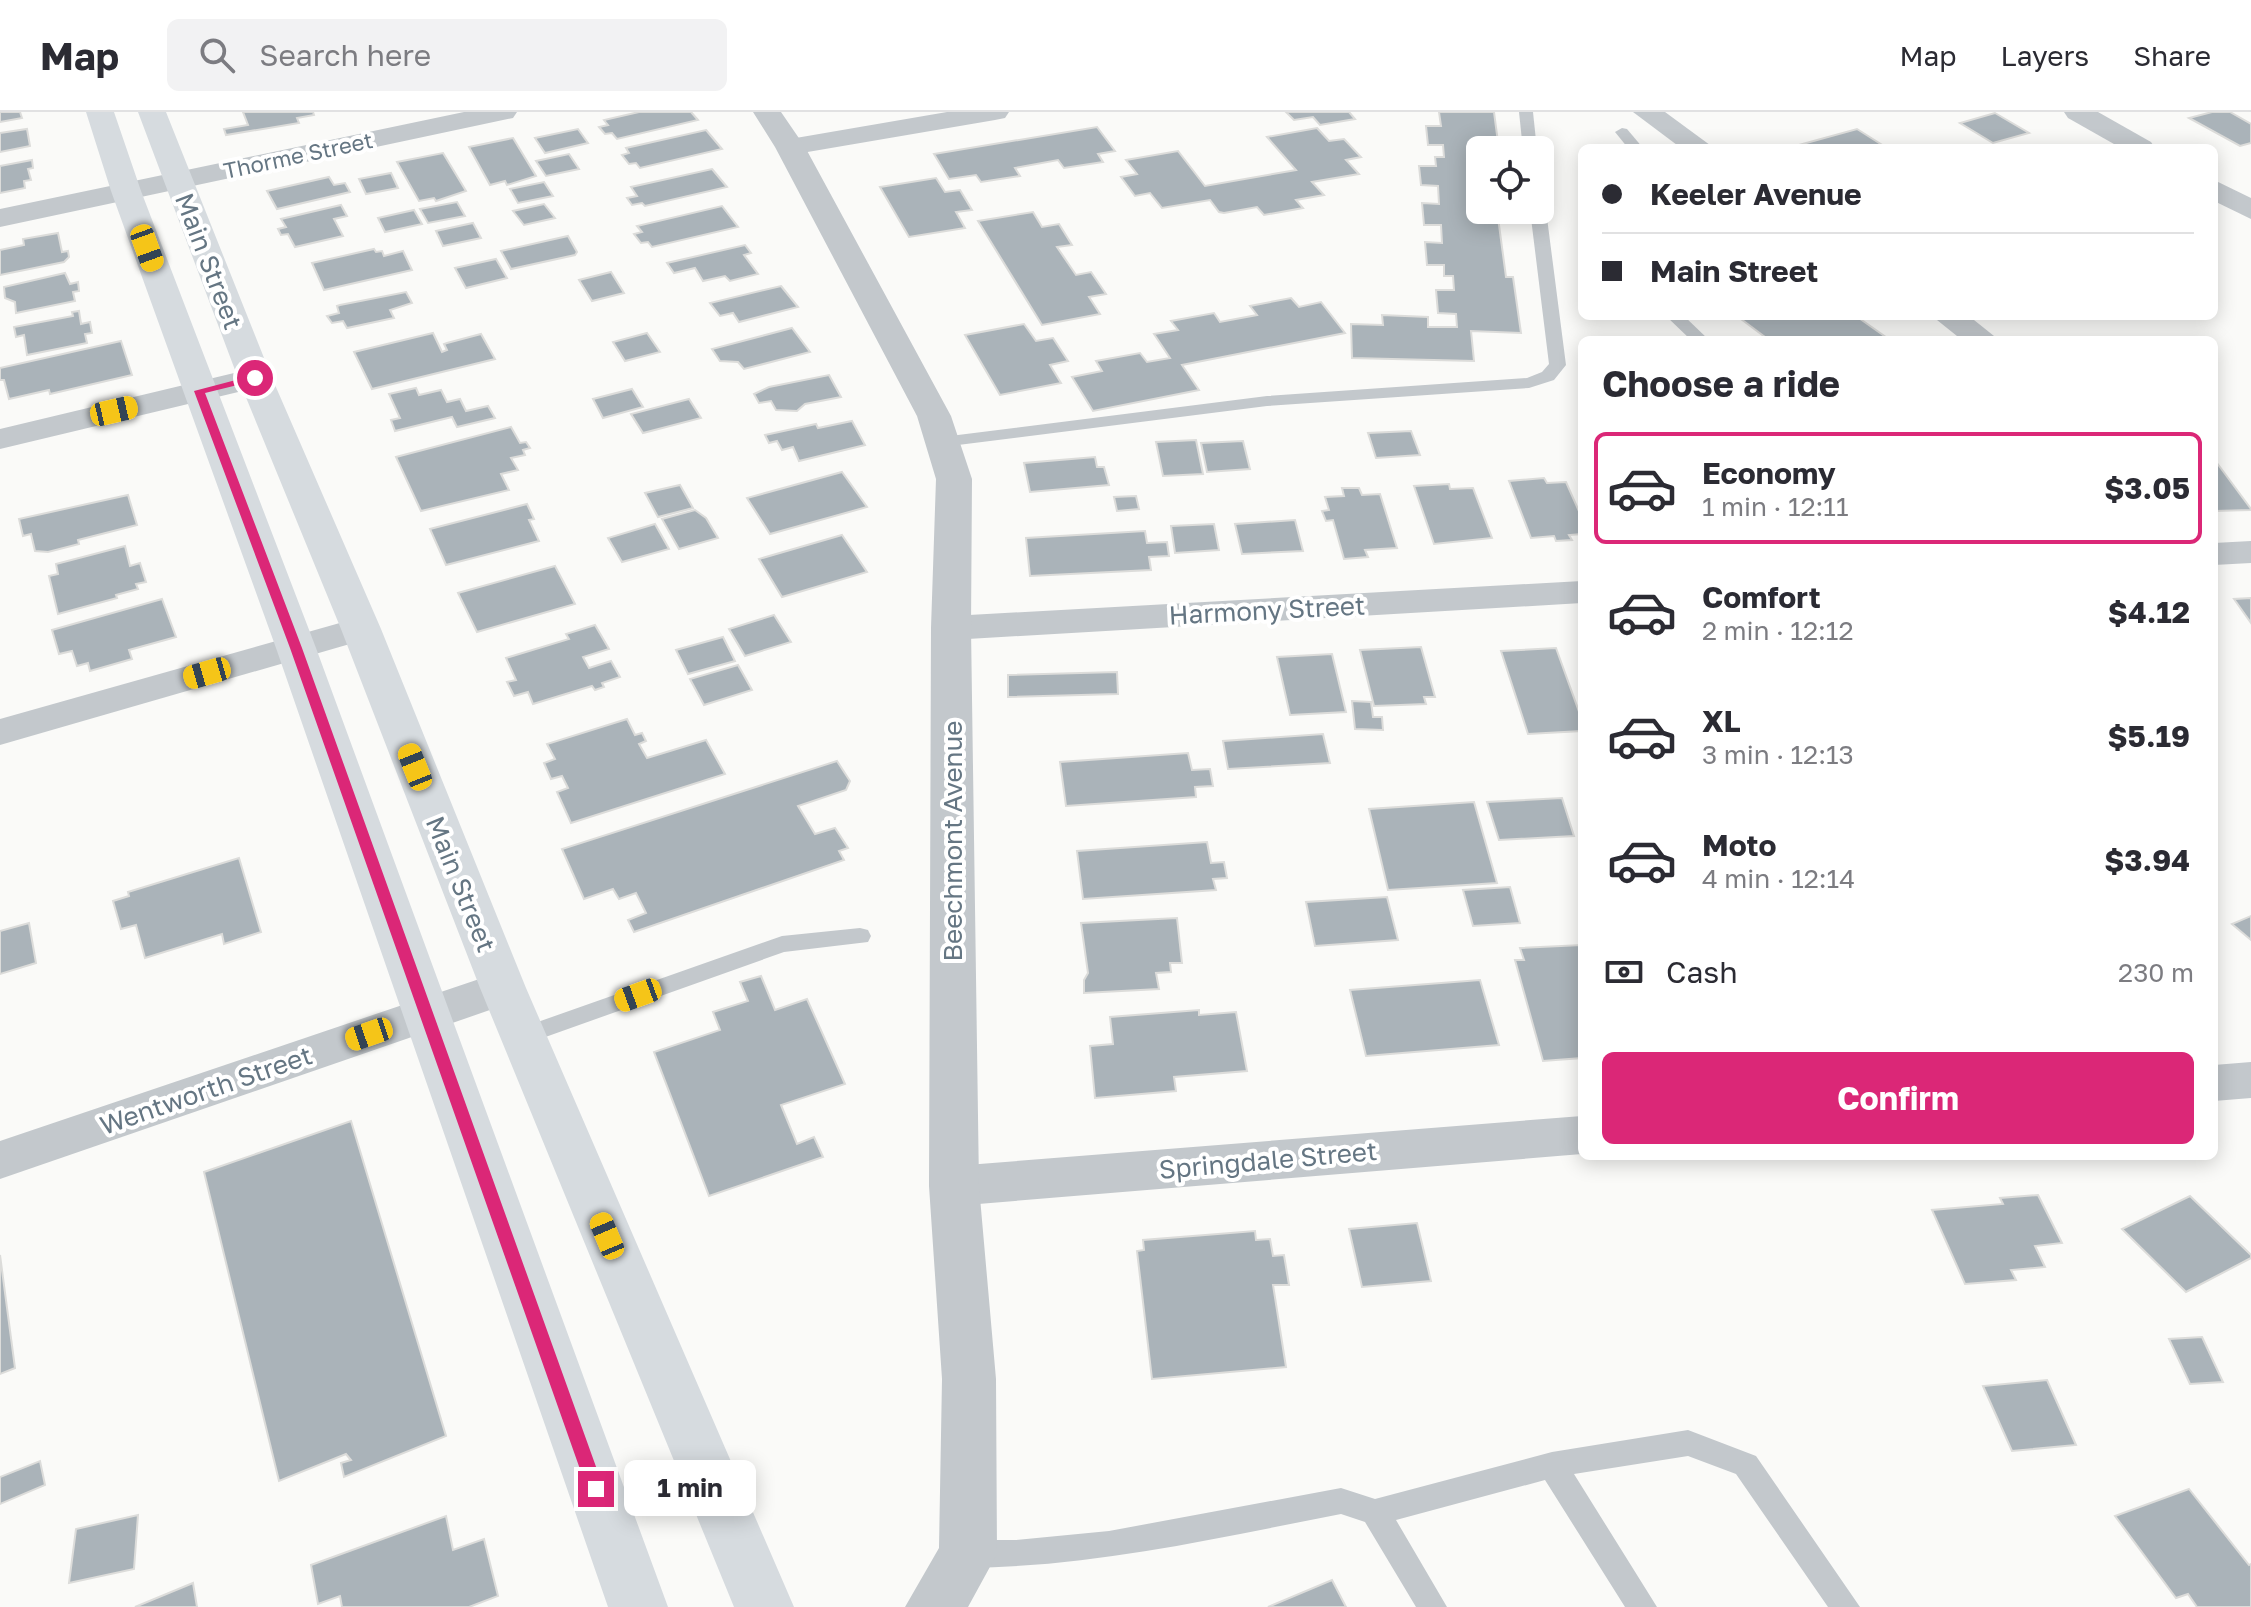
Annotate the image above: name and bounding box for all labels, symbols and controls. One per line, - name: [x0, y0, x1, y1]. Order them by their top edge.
- search box: [167, 19, 727, 91]
- text: Map: [40, 33, 119, 78]
- icon: search: [195, 33, 239, 77]
- text: Search here: [259, 37, 431, 73]
- text: Map: [1899, 39, 1957, 72]
- text: Layers: [2001, 39, 2089, 72]
- text: Share: [2133, 39, 2211, 72]
- street label: Thorme Street: [221, 126, 375, 184]
- map controls: [1466, 136, 1554, 224]
- button: locate: [1466, 136, 1554, 224]
- text: Keeler Avenue: [1650, 176, 1862, 212]
- street label: Main Street: [169, 188, 249, 334]
- car: [128, 221, 166, 275]
- text: Main Street: [1650, 253, 1818, 289]
- route start: [237, 360, 273, 396]
- text: Choose a ride: [1602, 362, 1840, 405]
- car: [88, 394, 140, 428]
- icon: car: [1606, 452, 1678, 524]
- text: Economy: [1702, 455, 1836, 491]
- text: $3.05: [2104, 470, 2190, 506]
- text: 1 min · 12:11: [1702, 491, 1849, 522]
- icon: car: [1606, 576, 1678, 648]
- text: Comfort: [1702, 579, 1821, 615]
- street label: Harmony Street: [1168, 589, 1366, 631]
- text: $4.12: [2108, 594, 2190, 630]
- text: 2 min · 12:12: [1702, 615, 1854, 646]
- car: [181, 655, 233, 691]
- icon: car: [1606, 700, 1678, 772]
- text: XL: [1702, 703, 1741, 739]
- text: $5.19: [2108, 718, 2190, 754]
- street label: Beechmont Avenue: [937, 721, 968, 961]
- text: 3 min · 12:13: [1702, 739, 1854, 770]
- car: [395, 740, 435, 794]
- street label: Main Street: [420, 812, 502, 956]
- icon: car: [1606, 824, 1678, 896]
- text: Moto: [1702, 827, 1777, 863]
- text: $3.94: [2104, 842, 2190, 878]
- text: 4 min · 12:14: [1702, 863, 1855, 894]
- icon: cash: [1602, 950, 1646, 994]
- text: Cash: [1666, 954, 1738, 990]
- text: 230 m: [2118, 957, 2194, 988]
- car: [611, 976, 665, 1014]
- car: [342, 1015, 396, 1053]
- street label: Wentworth Street: [96, 1039, 316, 1141]
- button: Confirm: [1602, 1052, 2194, 1144]
- street label: Springdale Street: [1158, 1135, 1378, 1185]
- car: [587, 1209, 627, 1263]
- callout: 1 min: [624, 1461, 756, 1517]
- route end: [578, 1471, 614, 1507]
- text: 1 min: [657, 1472, 723, 1503]

